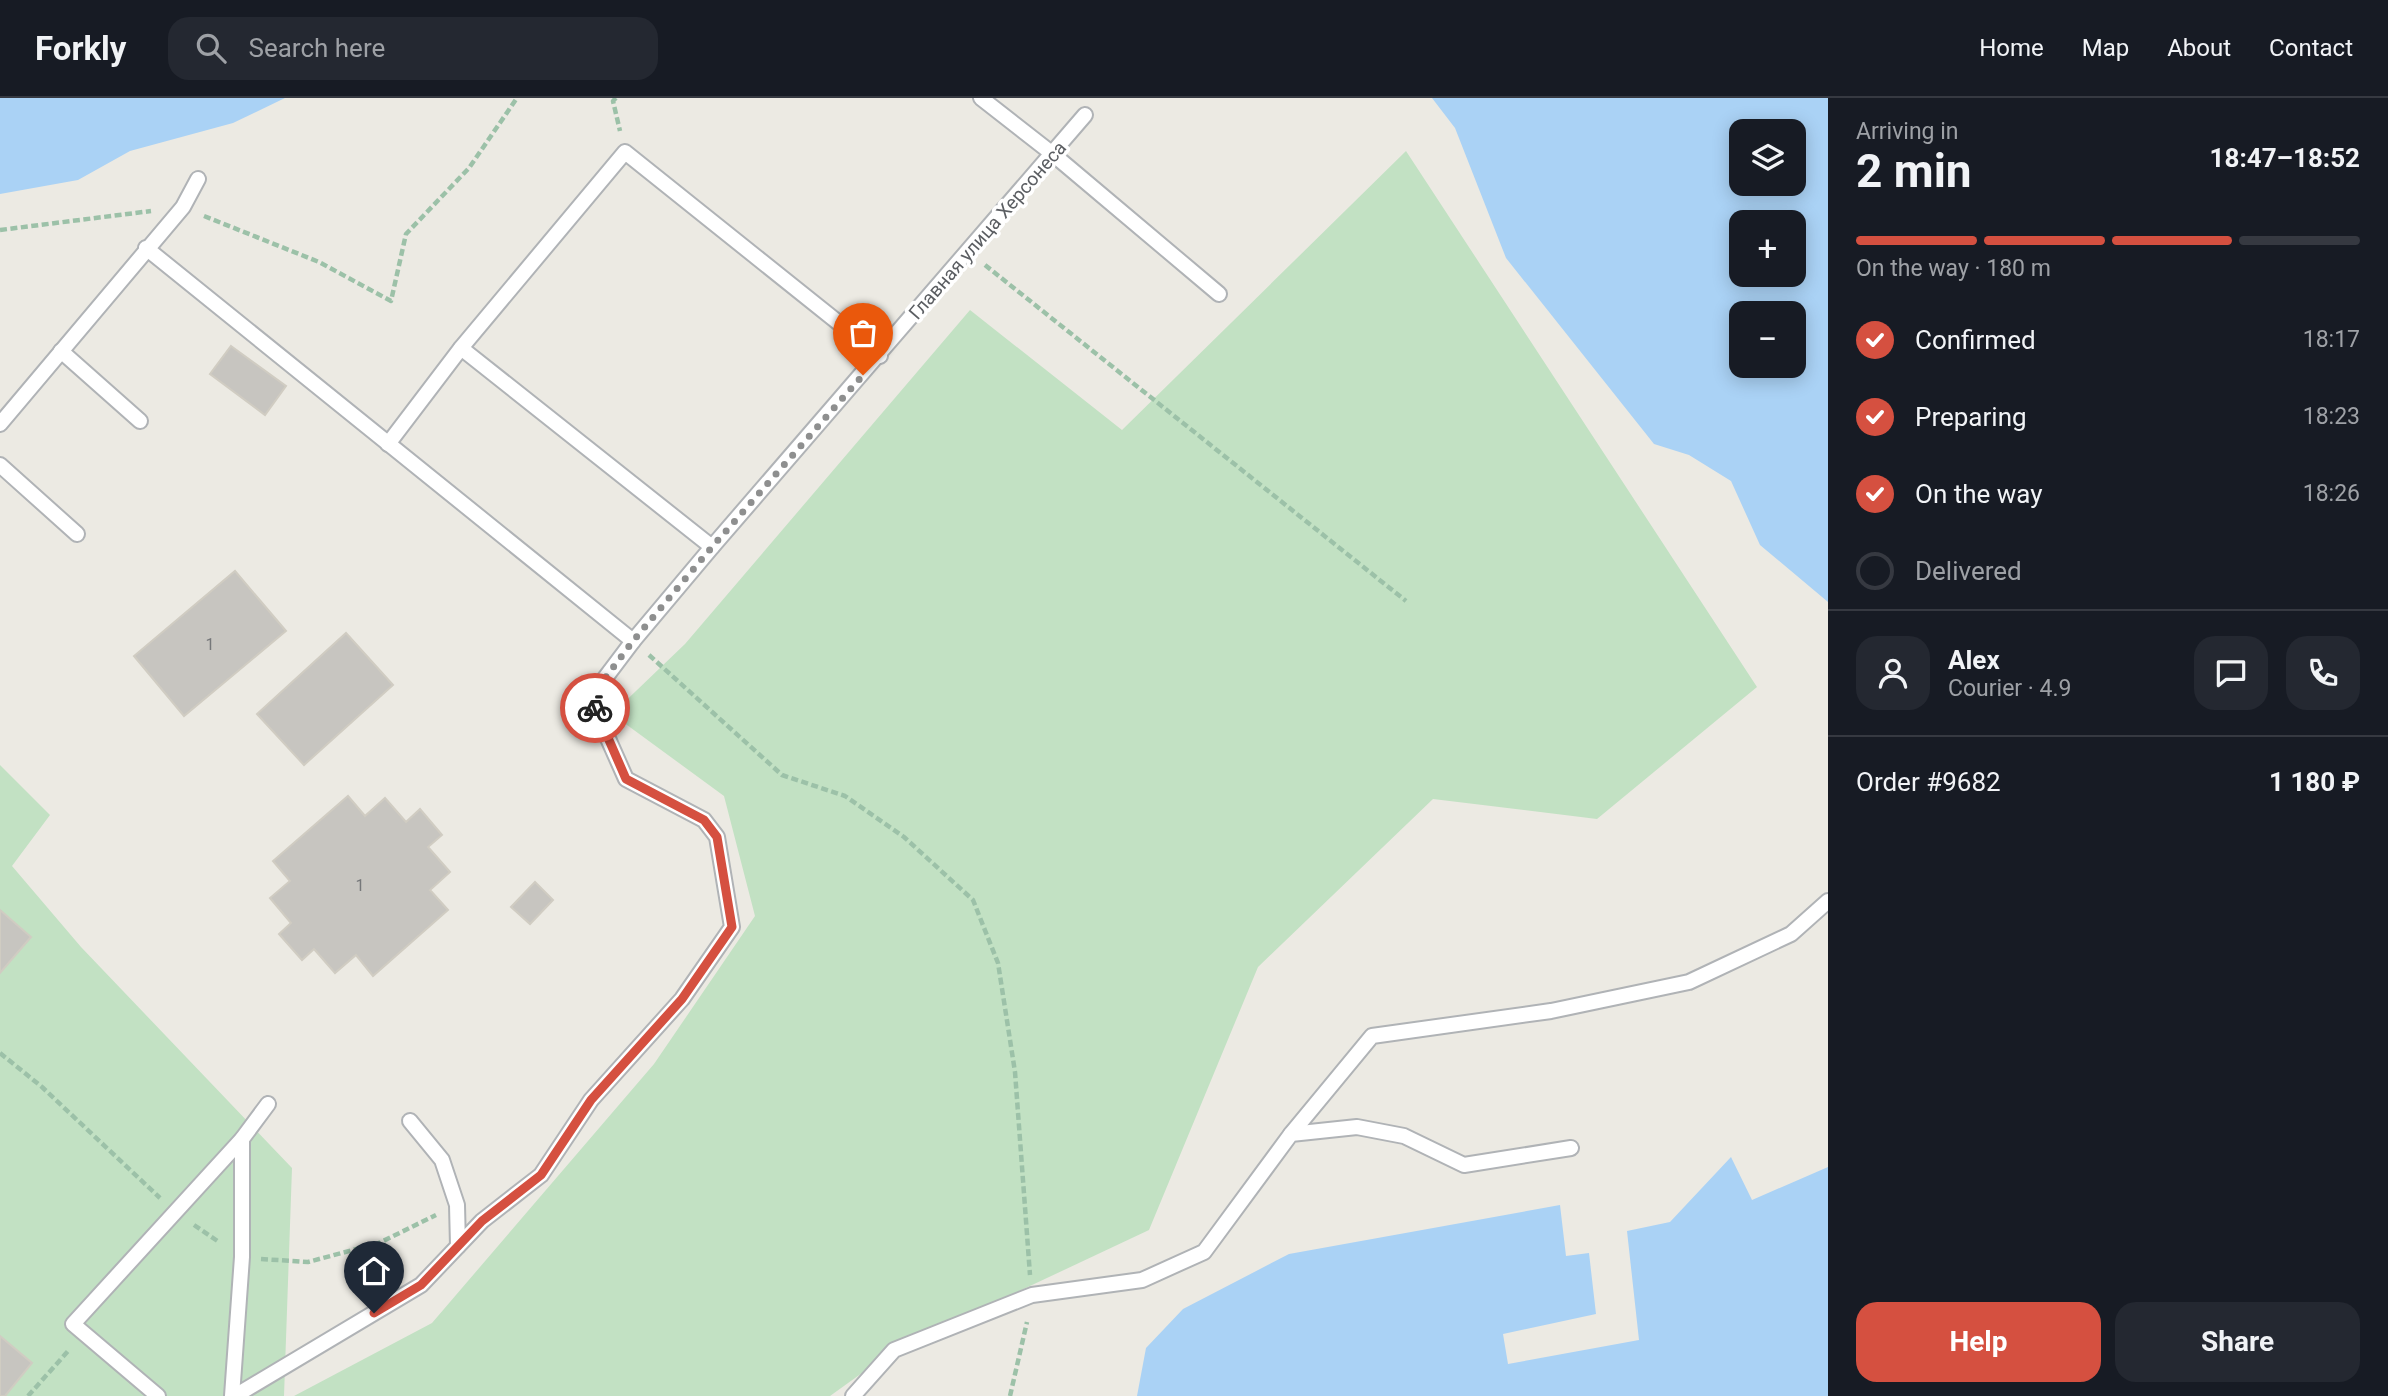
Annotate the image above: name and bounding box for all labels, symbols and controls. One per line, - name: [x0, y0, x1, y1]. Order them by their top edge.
- search box: [168, 17, 658, 80]
- text: Forkly: [35, 29, 126, 68]
- icon: search: [192, 29, 230, 67]
- text: Search here: [248, 33, 385, 63]
- text: Home: [1979, 34, 2044, 62]
- text: Map: [2082, 34, 2129, 62]
- text: About: [2167, 34, 2231, 62]
- text: Contact: [2269, 34, 2353, 62]
- text: Arriving in: [1856, 118, 1959, 145]
- map controls: [1729, 119, 1806, 378]
- button: layers: [1729, 119, 1806, 196]
- street label: Главная улица Херсонеса: [904, 137, 1071, 324]
- text: 18:47–18:52: [2210, 143, 2360, 173]
- text: 2 min: [1856, 144, 1972, 198]
- button: +: [1729, 210, 1806, 287]
- text: On the way · 180 m: [1856, 255, 2051, 282]
- button: −: [1729, 301, 1806, 378]
- pin: [833, 303, 893, 375]
- icon: bag: [844, 314, 882, 352]
- icon: check: [1856, 321, 1894, 359]
- text: Confirmed: [1915, 325, 2036, 355]
- text: 18:17: [2303, 326, 2360, 353]
- icon: check: [1856, 398, 1894, 436]
- text: Preparing: [1915, 402, 2027, 432]
- text: 18:23: [2303, 403, 2360, 430]
- icon: check: [1856, 475, 1894, 513]
- text: On the way: [1915, 479, 2043, 509]
- text: 18:26: [2303, 480, 2360, 507]
- text: Delivered: [1915, 556, 2022, 586]
- house number: 1: [206, 635, 215, 654]
- button: person: [1856, 636, 1930, 710]
- button: chat: [2194, 636, 2268, 710]
- button: phone: [2286, 636, 2360, 710]
- text: Alex: [1948, 645, 2000, 675]
- courier: [560, 673, 630, 743]
- text: Courier · 4.9: [1948, 675, 2071, 702]
- icon: bike: [576, 689, 614, 727]
- text: Order #9682: [1856, 767, 2001, 797]
- text: 1 180 ₽: [2269, 767, 2360, 797]
- house number: 1: [356, 876, 365, 895]
- pin: [344, 1241, 404, 1313]
- icon: home: [355, 1252, 393, 1290]
- button: Help: [1856, 1302, 2101, 1382]
- button: Share: [2115, 1302, 2360, 1382]

